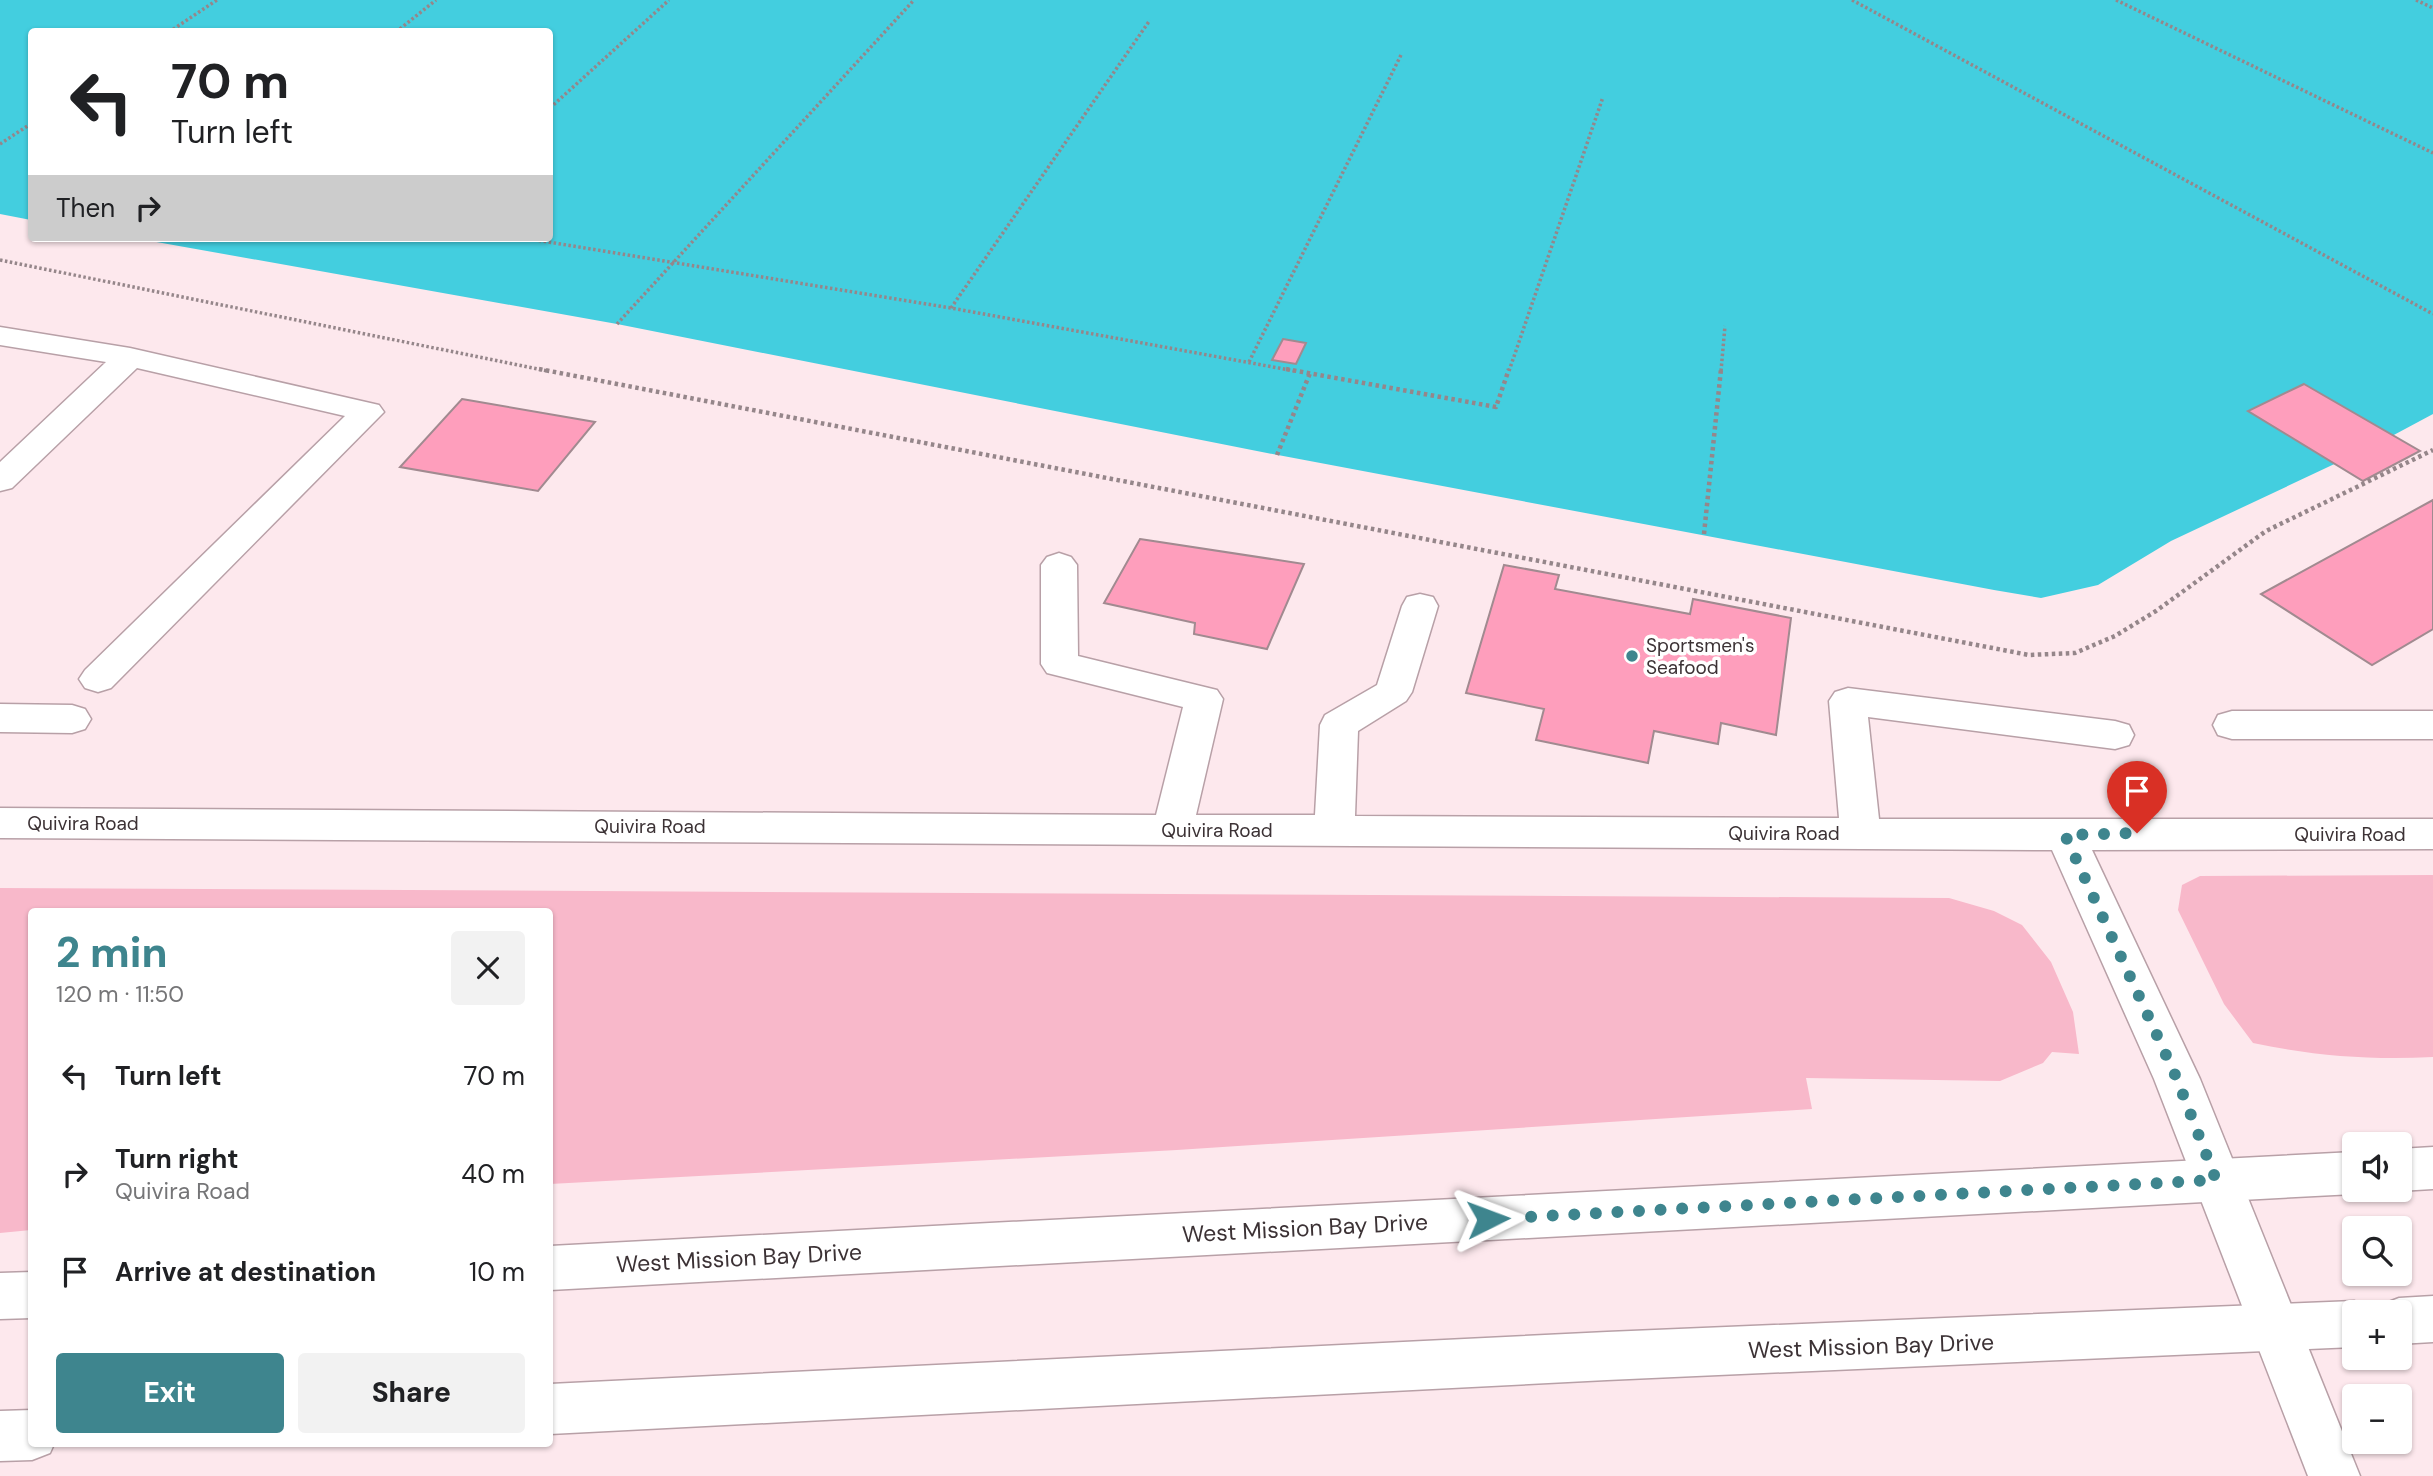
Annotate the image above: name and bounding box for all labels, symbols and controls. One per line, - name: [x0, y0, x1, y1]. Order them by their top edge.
- text: 70 m: [171, 49, 289, 113]
- icon: left: [56, 56, 147, 147]
- text: Turn left: [171, 111, 293, 153]
- icon: right: [129, 189, 167, 227]
- text: Then: [56, 191, 115, 225]
- place label: Sportsmen's Seafood: [1646, 633, 1754, 680]
- marker: Sportsmen's Seafood: [1624, 648, 1640, 664]
- pin: [2107, 761, 2167, 833]
- icon: arrive: [2118, 772, 2156, 810]
- street label: Quivira Road: [27, 811, 139, 836]
- street label: Quivira Road: [594, 814, 706, 839]
- street label: Quivira Road: [1161, 818, 1273, 843]
- street label: Quivira Road: [1728, 821, 1840, 846]
- street label: Quivira Road: [2294, 822, 2406, 847]
- text: 2 min: [56, 925, 167, 980]
- button: close: [451, 931, 525, 1005]
- text: 120 m · 11:50: [56, 979, 184, 1009]
- icon: left: [56, 1057, 94, 1095]
- text: Turn left: [115, 1059, 222, 1093]
- text: 70 m: [464, 1059, 525, 1093]
- map controls: [2342, 1132, 2412, 1454]
- button: sound: [2342, 1132, 2412, 1202]
- text: Turn right: [115, 1142, 239, 1176]
- icon: right: [56, 1155, 94, 1193]
- text: 40 m: [461, 1157, 525, 1191]
- text: Quivira Road: [115, 1176, 250, 1206]
- position arrow: [1451, 1182, 1525, 1256]
- street label: West Mission Bay Drive: [1181, 1207, 1429, 1249]
- button: search: [2342, 1216, 2412, 1286]
- street label: West Mission Bay Drive: [615, 1237, 863, 1279]
- icon: arrive: [56, 1253, 94, 1291]
- text: Arrive at destination: [115, 1255, 376, 1289]
- text: 10 m: [469, 1255, 525, 1289]
- button: +: [2342, 1300, 2412, 1370]
- street label: West Mission Bay Drive: [1747, 1327, 1995, 1365]
- button: Exit: [56, 1353, 284, 1433]
- button: Share: [298, 1353, 525, 1433]
- button: −: [2342, 1384, 2412, 1454]

